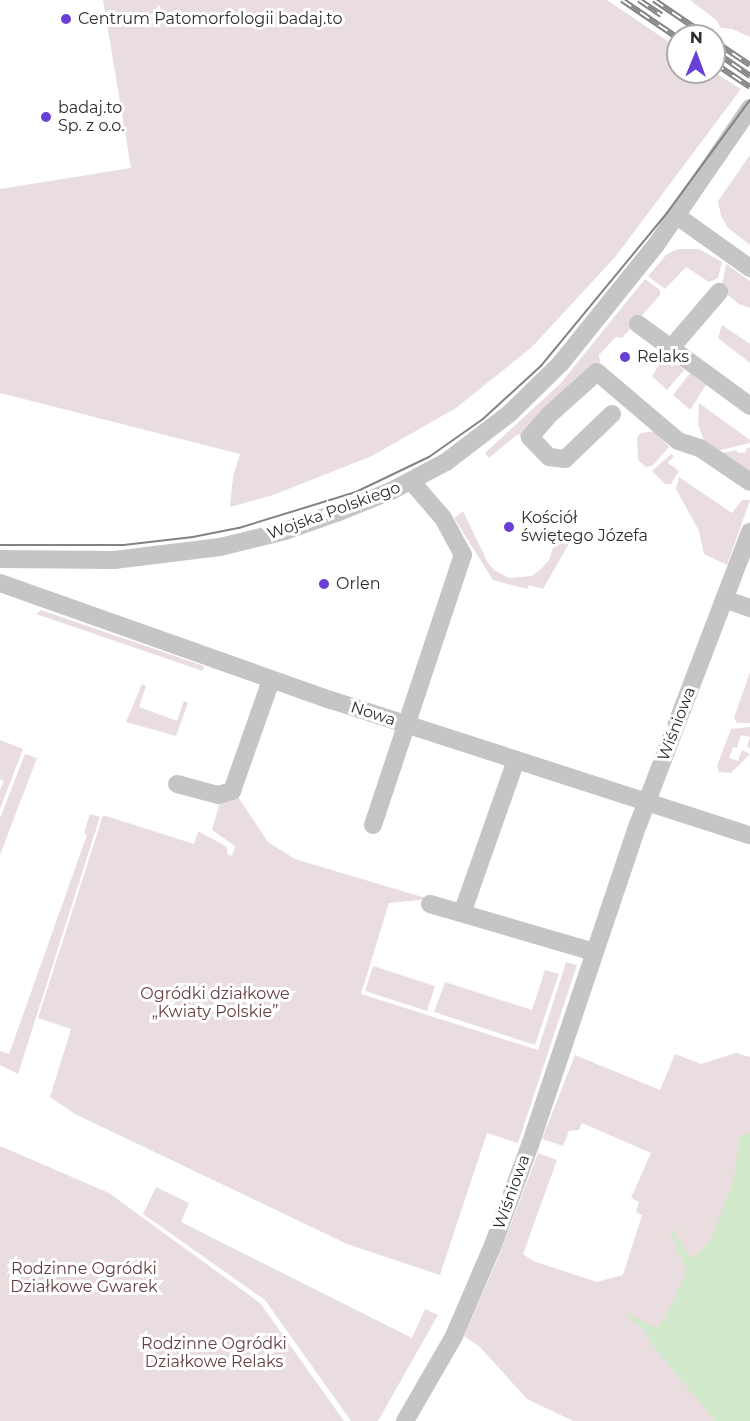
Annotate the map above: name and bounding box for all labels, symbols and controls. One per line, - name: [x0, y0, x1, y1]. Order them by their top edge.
- place label: Centrum Patomorfologii badaj.to: [78, 9, 342, 29]
- marker: Centrum Patomorfologii badaj.to: [59, 12, 73, 26]
- north arrow: [666, 24, 726, 84]
- text: N: [690, 28, 703, 47]
- place label: badaj.to Sp. z o.o.: [58, 98, 125, 136]
- marker: badaj.to Sp. z o.o.: [39, 110, 53, 124]
- place label: Relaks: [637, 347, 689, 367]
- marker: Relaks: [618, 350, 632, 364]
- street label: Wojska Polskiego: [265, 478, 403, 544]
- place label: Kościół świętego Józefa: [521, 508, 648, 546]
- marker: Kościół świętego Józefa: [502, 520, 516, 534]
- place label: Orlen: [336, 574, 381, 594]
- marker: Orlen: [317, 577, 331, 591]
- street label: Wiśniowa: [654, 684, 700, 764]
- street label: Nowa: [348, 698, 398, 730]
- park label: Ogródki działkowe „Kwiaty Polskie”: [140, 984, 290, 1022]
- street label: Wiśniowa: [490, 1152, 534, 1232]
- park label: Rodzinne Ogródki Działkowe Gwarek: [10, 1259, 158, 1297]
- park label: Rodzinne Ogródki Działkowe Relaks: [141, 1334, 287, 1372]

